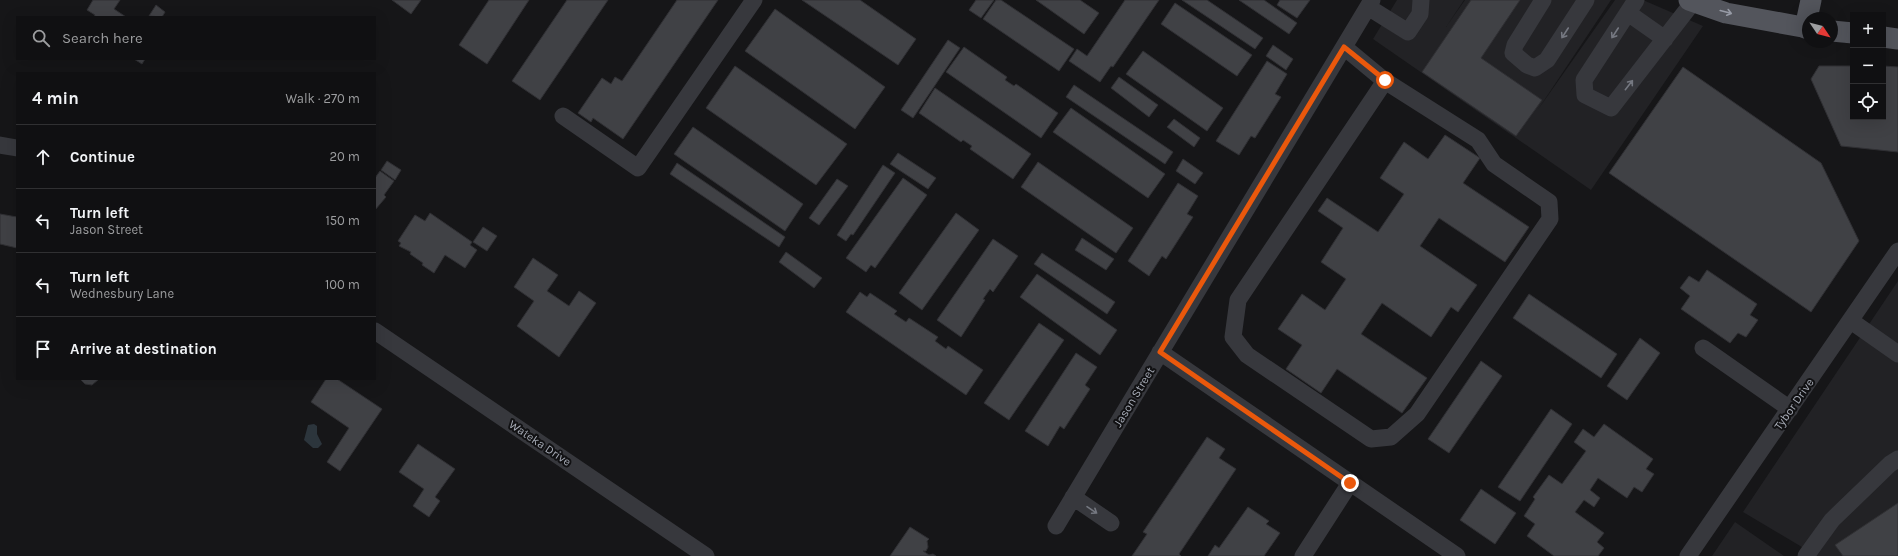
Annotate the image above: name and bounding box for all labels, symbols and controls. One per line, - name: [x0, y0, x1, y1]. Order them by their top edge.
- one-way arrow: [1719, 9, 1732, 16]
- north arrow: [1802, 12, 1838, 48]
- map controls: [1850, 12, 1886, 120]
- button: +: [1850, 12, 1886, 48]
- search box: [16, 16, 376, 60]
- icon: search: [30, 27, 52, 49]
- one-way arrow: [1561, 27, 1569, 38]
- one-way arrow: [1611, 27, 1619, 38]
- text: Search here: [62, 29, 143, 47]
- button: −: [1850, 48, 1886, 84]
- route start: [1376, 71, 1394, 89]
- one-way arrow: [1625, 79, 1634, 90]
- button: locate: [1850, 84, 1886, 120]
- text: 4 min: [32, 88, 79, 108]
- text: Walk · 270 m: [286, 91, 360, 106]
- icon: ahead: [32, 146, 54, 168]
- text: Continue: [70, 148, 135, 166]
- text: 20 m: [330, 149, 360, 164]
- text: Turn left: [70, 204, 129, 222]
- icon: left: [32, 210, 54, 232]
- text: 150 m: [325, 213, 360, 228]
- text: Jason Street: [70, 222, 143, 237]
- text: Turn left: [70, 268, 129, 286]
- icon: left: [32, 274, 54, 296]
- text: 100 m: [325, 277, 360, 292]
- text: Wednesbury Lane: [70, 286, 174, 301]
- icon: arrive: [32, 338, 54, 360]
- text: Arrive at destination: [70, 340, 217, 358]
- street label: Jason Street: [1111, 364, 1158, 429]
- street label: Tybor Drive: [1771, 376, 1817, 432]
- street label: Wateka Drive: [506, 417, 574, 469]
- route end: [1341, 474, 1359, 492]
- one-way arrow: [1086, 506, 1097, 514]

